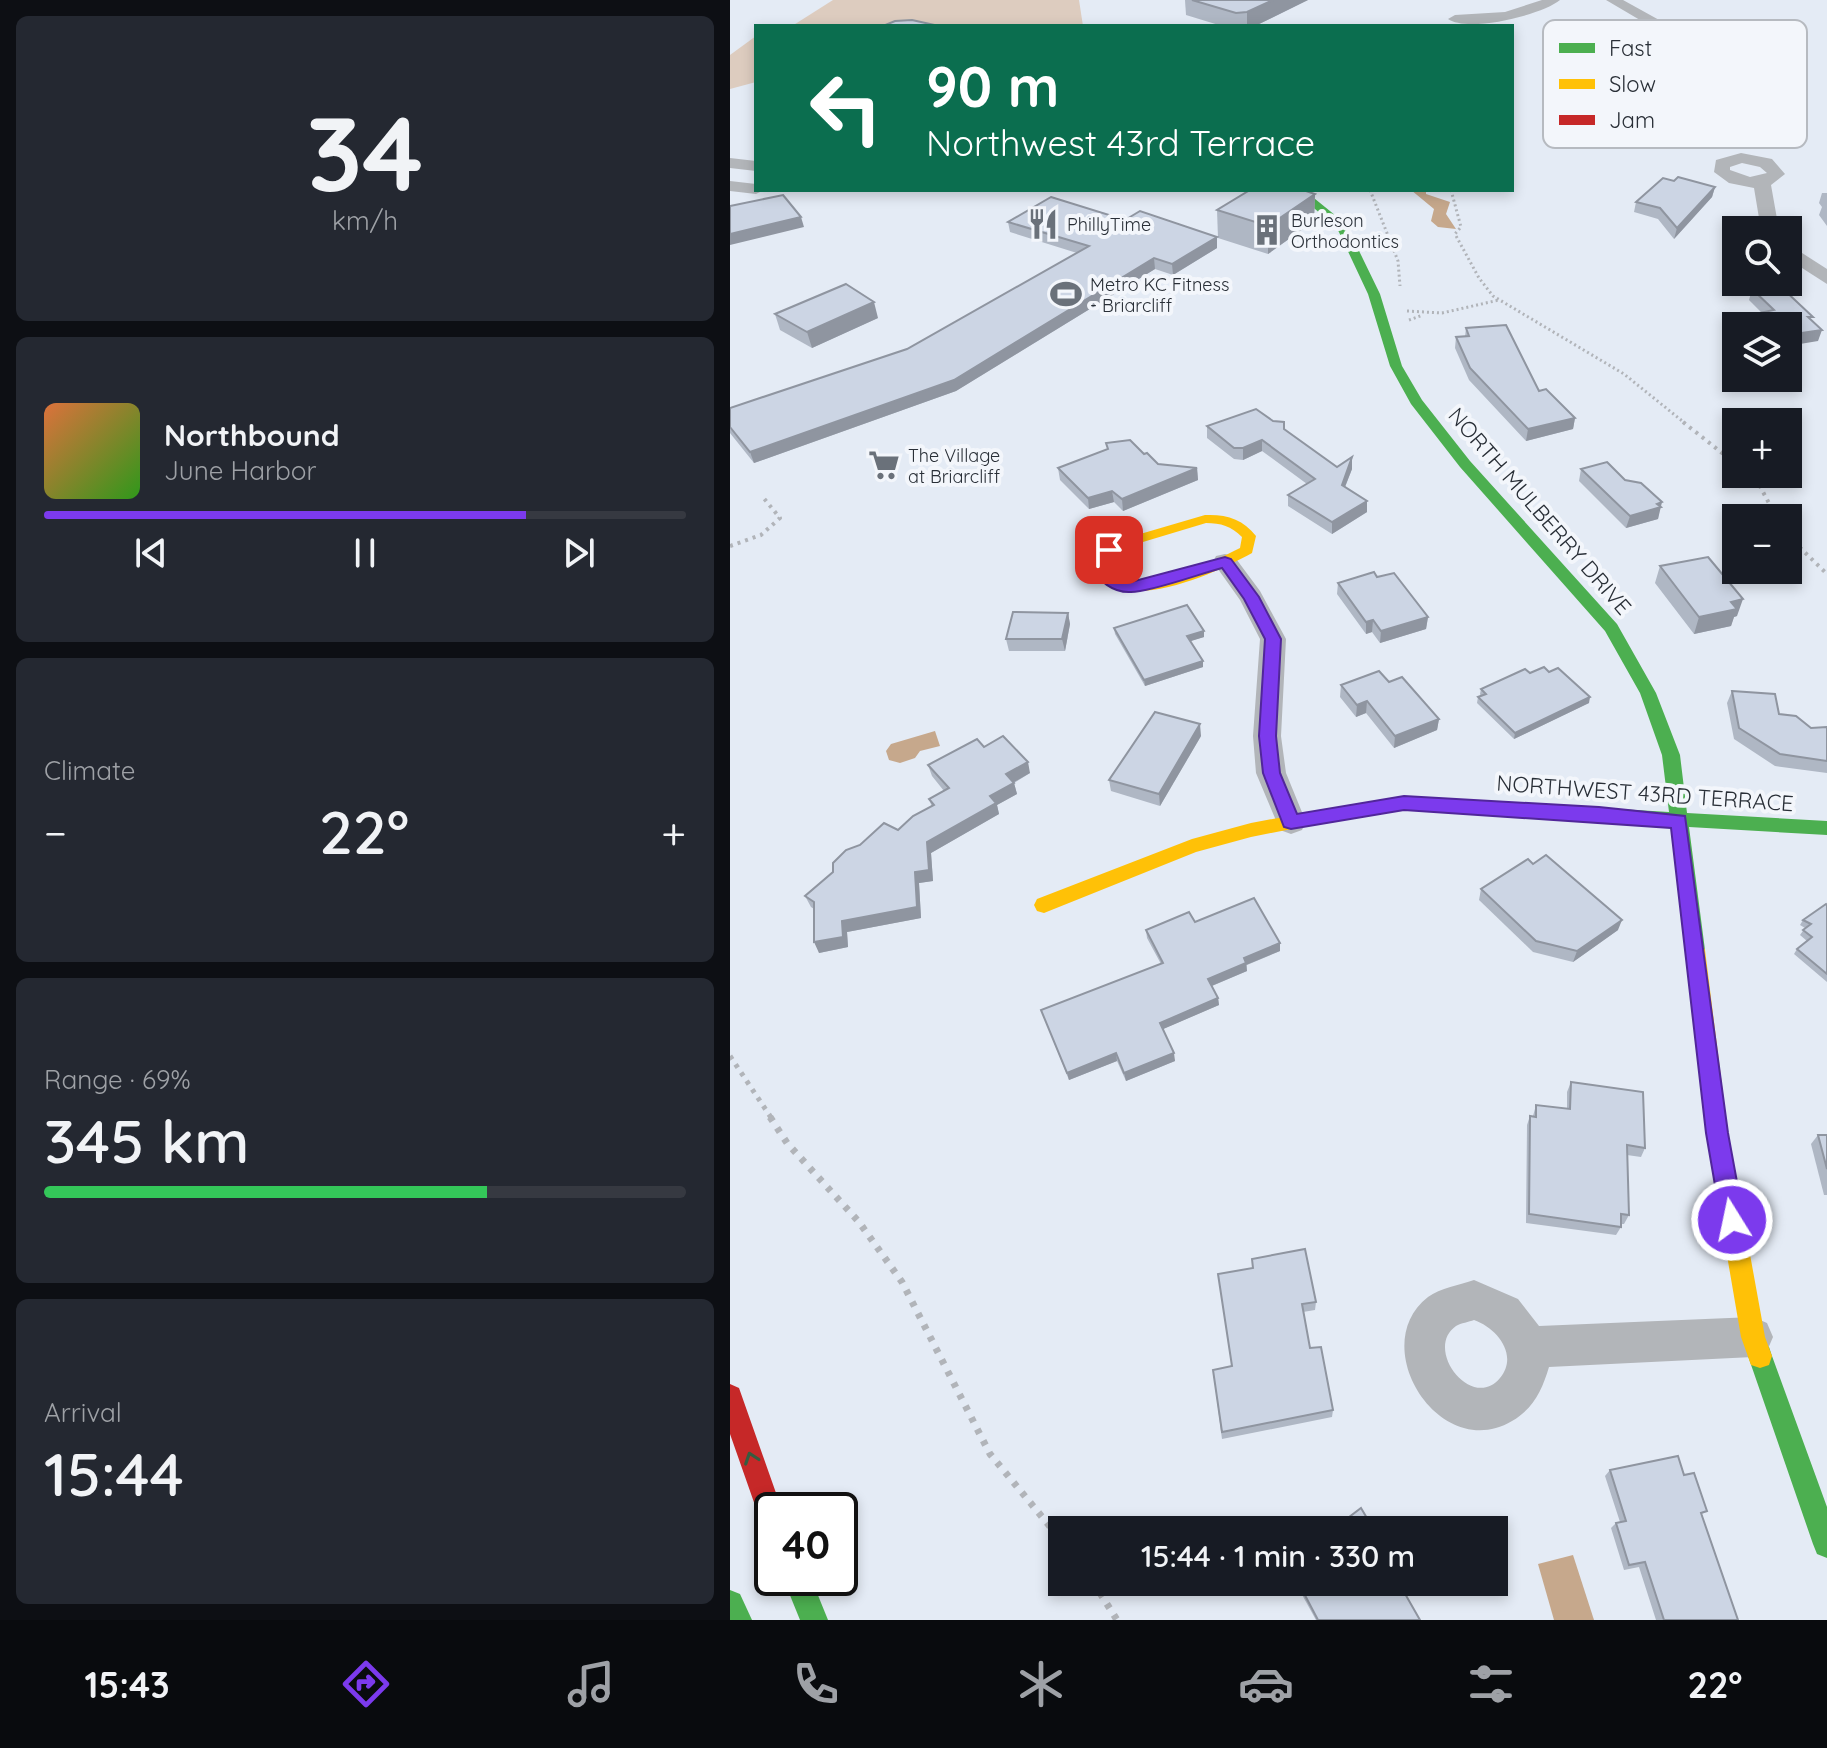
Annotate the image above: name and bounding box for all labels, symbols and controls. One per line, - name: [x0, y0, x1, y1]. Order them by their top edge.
- legend: [1543, 20, 1807, 148]
- text: Fast: [1609, 34, 1652, 62]
- text: 90 m: [926, 51, 1060, 121]
- icon: left: [794, 56, 898, 160]
- text: Slow: [1609, 70, 1656, 98]
- text: 34: [306, 87, 424, 217]
- text: Jam: [1609, 106, 1655, 134]
- text: Northwest 43rd Terrace: [926, 120, 1315, 165]
- text: km/h: [332, 204, 398, 237]
- restaurant icon: PhillyTime: [1026, 207, 1060, 241]
- place label: Burleson Orthodontics: [1291, 209, 1399, 253]
- place label: PhillyTime: [1067, 213, 1151, 236]
- building icon: Burleson Orthodontics: [1250, 213, 1284, 247]
- map controls: [1722, 216, 1802, 584]
- button: search: [1722, 216, 1802, 296]
- place label: Metro KC Fitness - Briarcliff: [1090, 273, 1229, 317]
- sports icon: Metro KC Fitness - Briarcliff: [1049, 277, 1083, 311]
- button: layers: [1722, 312, 1802, 392]
- street label: NORTH MULBERRY DRIVE: [1442, 402, 1638, 620]
- button: +: [1722, 408, 1802, 488]
- text: Northbound: [164, 416, 340, 454]
- place label: The Village at Briarcliff: [908, 444, 1000, 488]
- supermarket icon: The Village at Briarcliff: [867, 448, 901, 482]
- text: June Harbor: [164, 454, 316, 487]
- button: −: [1722, 504, 1802, 584]
- pin: [1075, 516, 1143, 584]
- icon: arrive: [1087, 528, 1131, 572]
- icon: previous: [129, 531, 173, 575]
- icon: pause: [343, 531, 387, 575]
- icon: next: [557, 531, 601, 575]
- text: Climate: [44, 754, 135, 787]
- street label: NORTHWEST 43RD TERRACE: [1496, 769, 1794, 817]
- text: 22°: [319, 794, 409, 869]
- text: −: [44, 805, 67, 860]
- text: +: [661, 805, 686, 860]
- text: Range · 69%: [44, 1063, 191, 1096]
- text: 345 km: [44, 1103, 249, 1178]
- position arrow: [1690, 1178, 1774, 1262]
- text: Arrival: [44, 1396, 122, 1429]
- text: 15:44: [44, 1436, 184, 1511]
- one-way arrow: [744, 1452, 760, 1466]
- speed limit sign: 40: [754, 1492, 858, 1596]
- text: 15:44 · 1 min · 330 m: [1141, 1537, 1415, 1575]
- icon: directions: [338, 1656, 394, 1712]
- icon: music: [563, 1656, 619, 1712]
- icon: phone: [788, 1656, 844, 1712]
- icon: climate: [1013, 1656, 1069, 1712]
- icon: car: [1238, 1656, 1294, 1712]
- icon: filters: [1463, 1656, 1519, 1712]
- text: 15:43: [84, 1662, 170, 1707]
- text: 22°: [1687, 1662, 1743, 1707]

